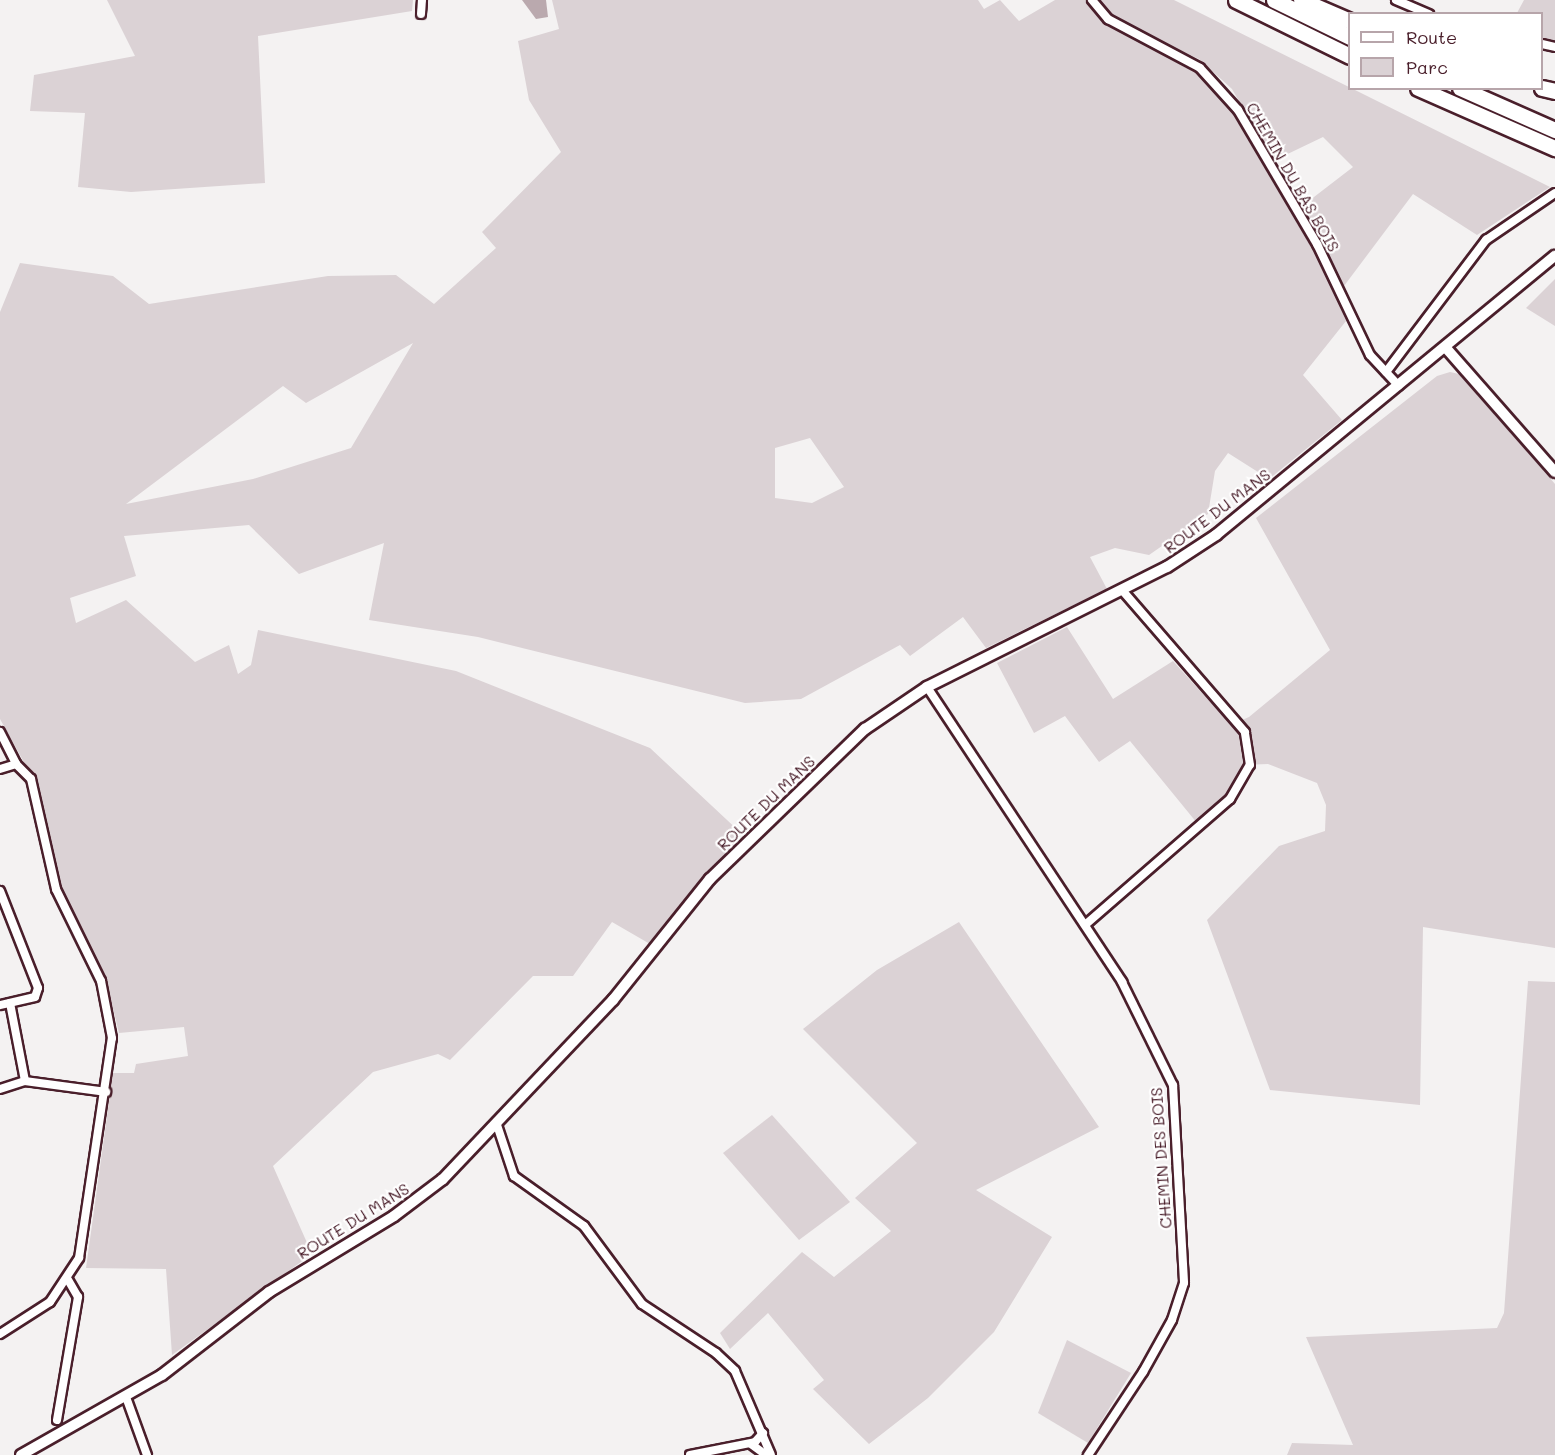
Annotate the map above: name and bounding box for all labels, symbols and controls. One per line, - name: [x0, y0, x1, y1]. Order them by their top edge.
- legend: [1348, 12, 1543, 90]
- text: Route: [1406, 25, 1457, 49]
- text: Parc: [1406, 55, 1448, 79]
- street label: CHEMIN DU BAS BOIS: [1242, 99, 1344, 255]
- street label: ROUTE DU MANS: [1160, 465, 1274, 557]
- street label: ROUTE DU MANS: [713, 752, 819, 854]
- street label: CHEMIN DES BOIS: [1146, 1087, 1176, 1229]
- street label: ROUTE DU MANS: [294, 1179, 412, 1263]

